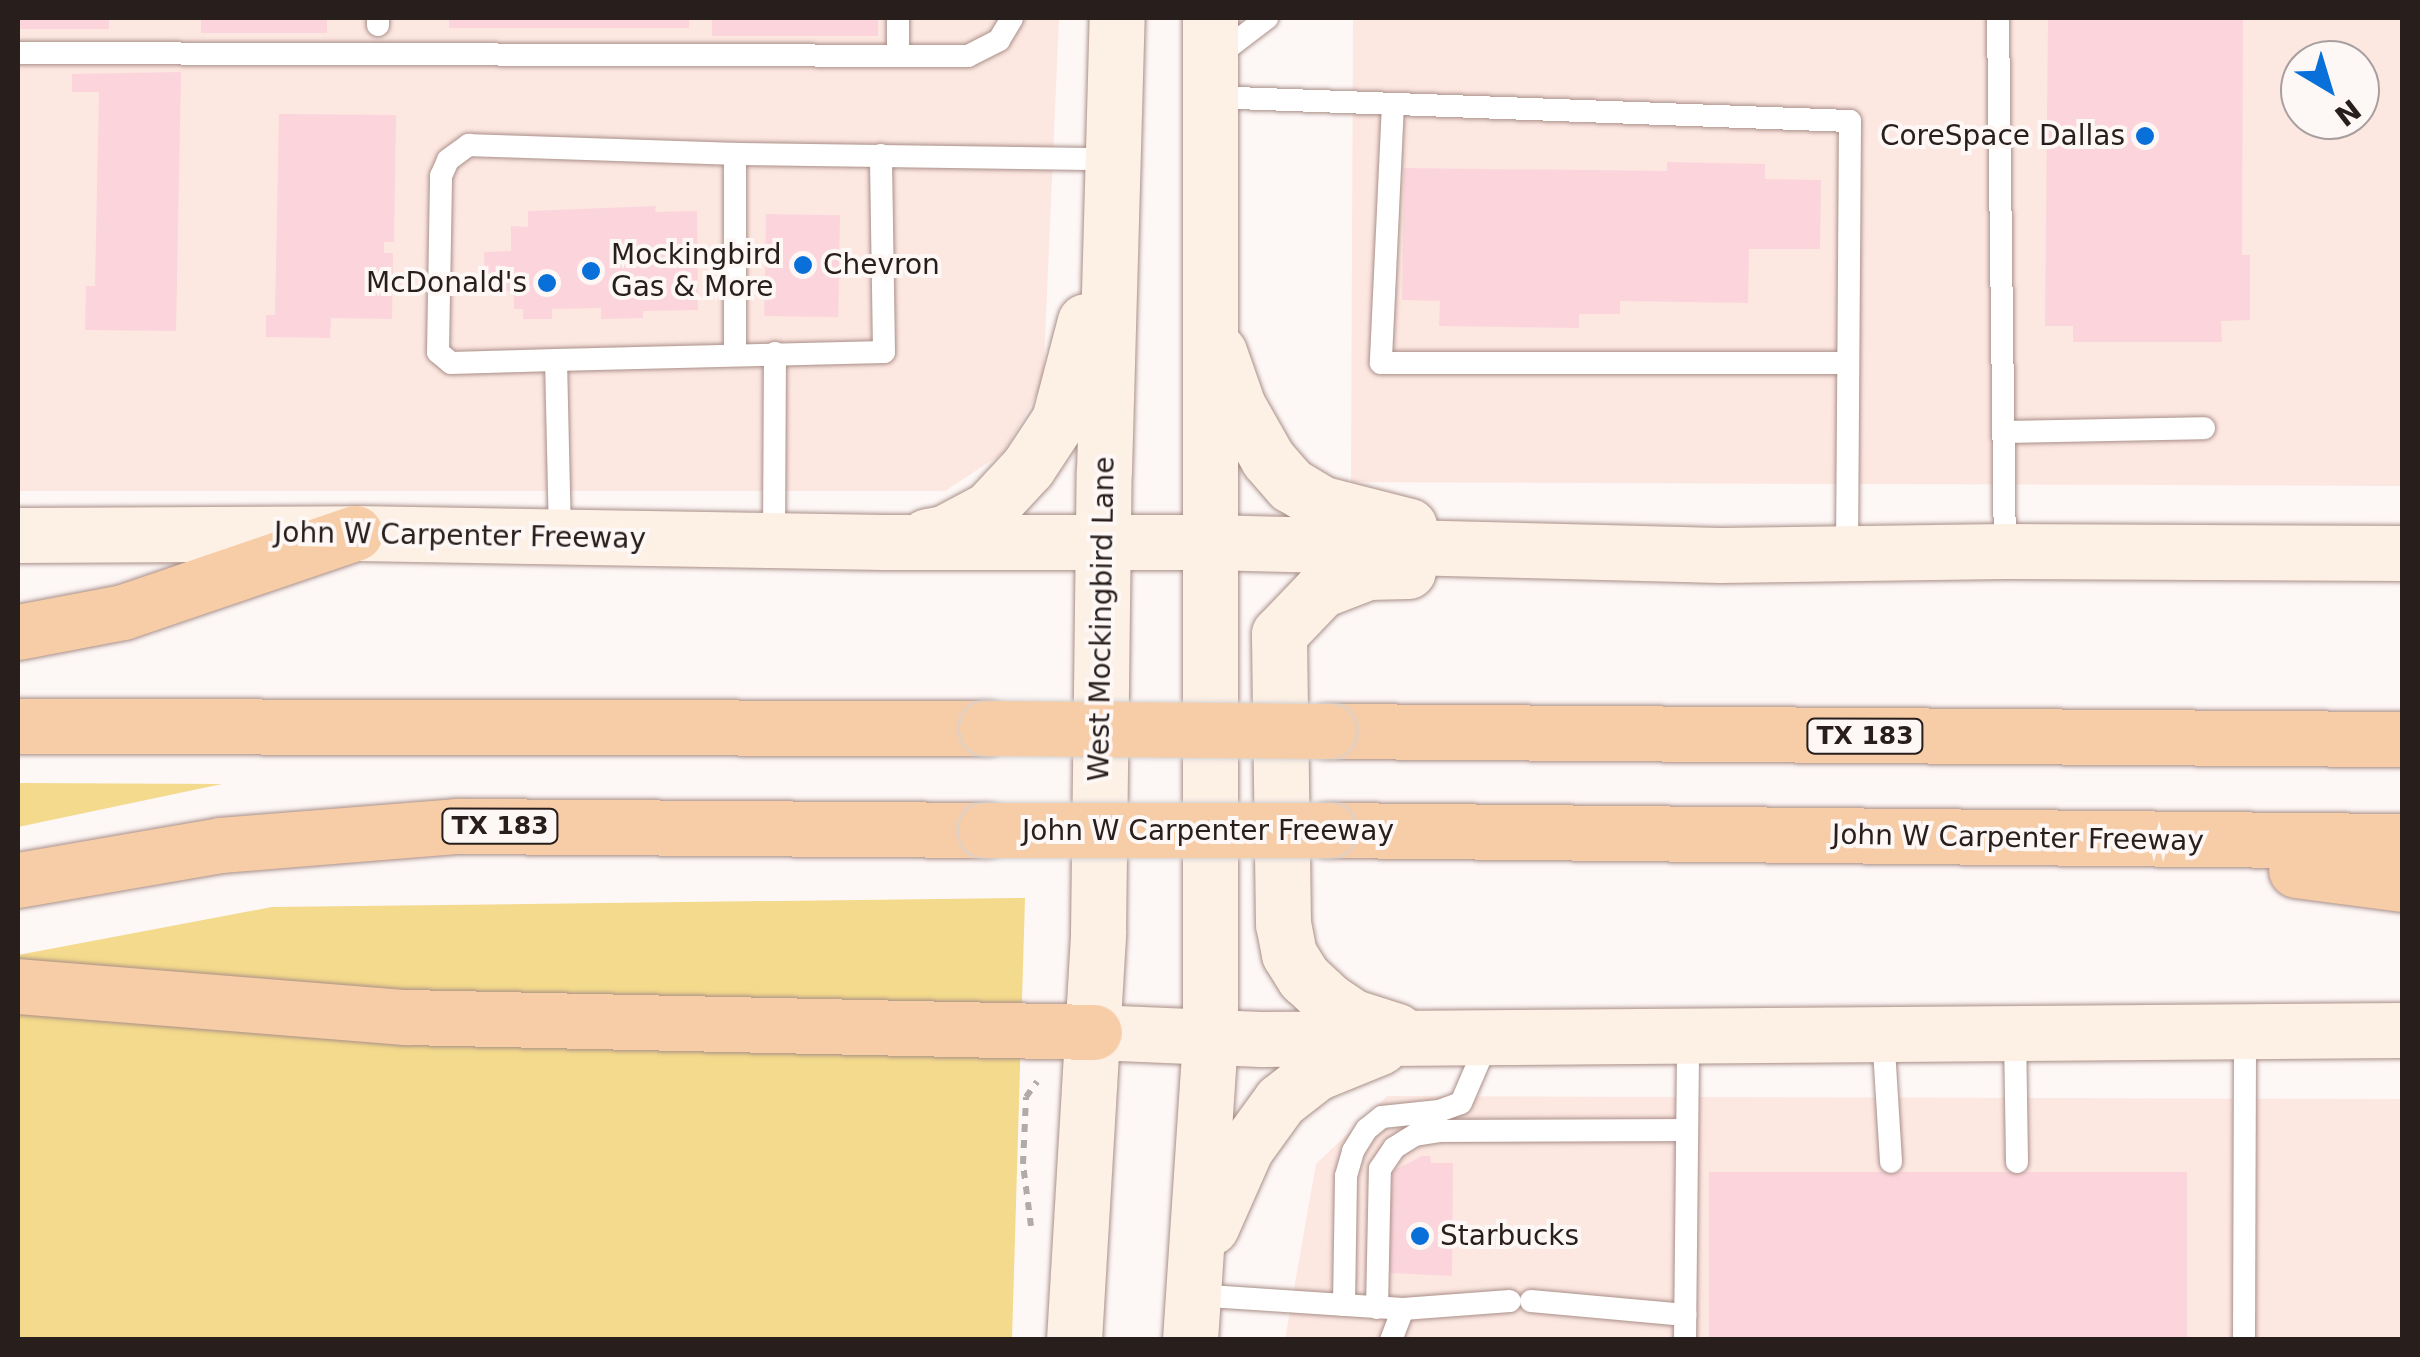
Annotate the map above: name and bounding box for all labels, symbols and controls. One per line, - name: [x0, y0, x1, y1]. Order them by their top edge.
- north arrow: [2280, 40, 2380, 140]
- text: N: [2328, 92, 2367, 133]
- place label: CoreSpace Dallas: [1880, 119, 2125, 153]
- marker: CoreSpace Dallas: [2134, 125, 2156, 147]
- place label: Mockingbird Gas & More: [611, 238, 782, 304]
- place label: Chevron: [823, 248, 940, 282]
- marker: Chevron: [792, 254, 814, 276]
- marker: Mockingbird Gas & More: [580, 260, 602, 282]
- place label: McDonald's: [366, 266, 527, 300]
- marker: McDonald's: [536, 272, 558, 294]
- street label: West Mockingbird Lane: [1082, 456, 1122, 782]
- street label: John W Carpenter Freeway: [274, 516, 646, 556]
- road number: TX 183: [1805, 716, 1925, 756]
- road number: TX 183: [440, 806, 560, 846]
- street label: John W Carpenter Freeway: [1022, 814, 1394, 848]
- street label: John W Carpenter Freeway: [1832, 818, 2204, 858]
- place label: Starbucks: [1440, 1219, 1579, 1253]
- marker: Starbucks: [1409, 1225, 1431, 1247]

